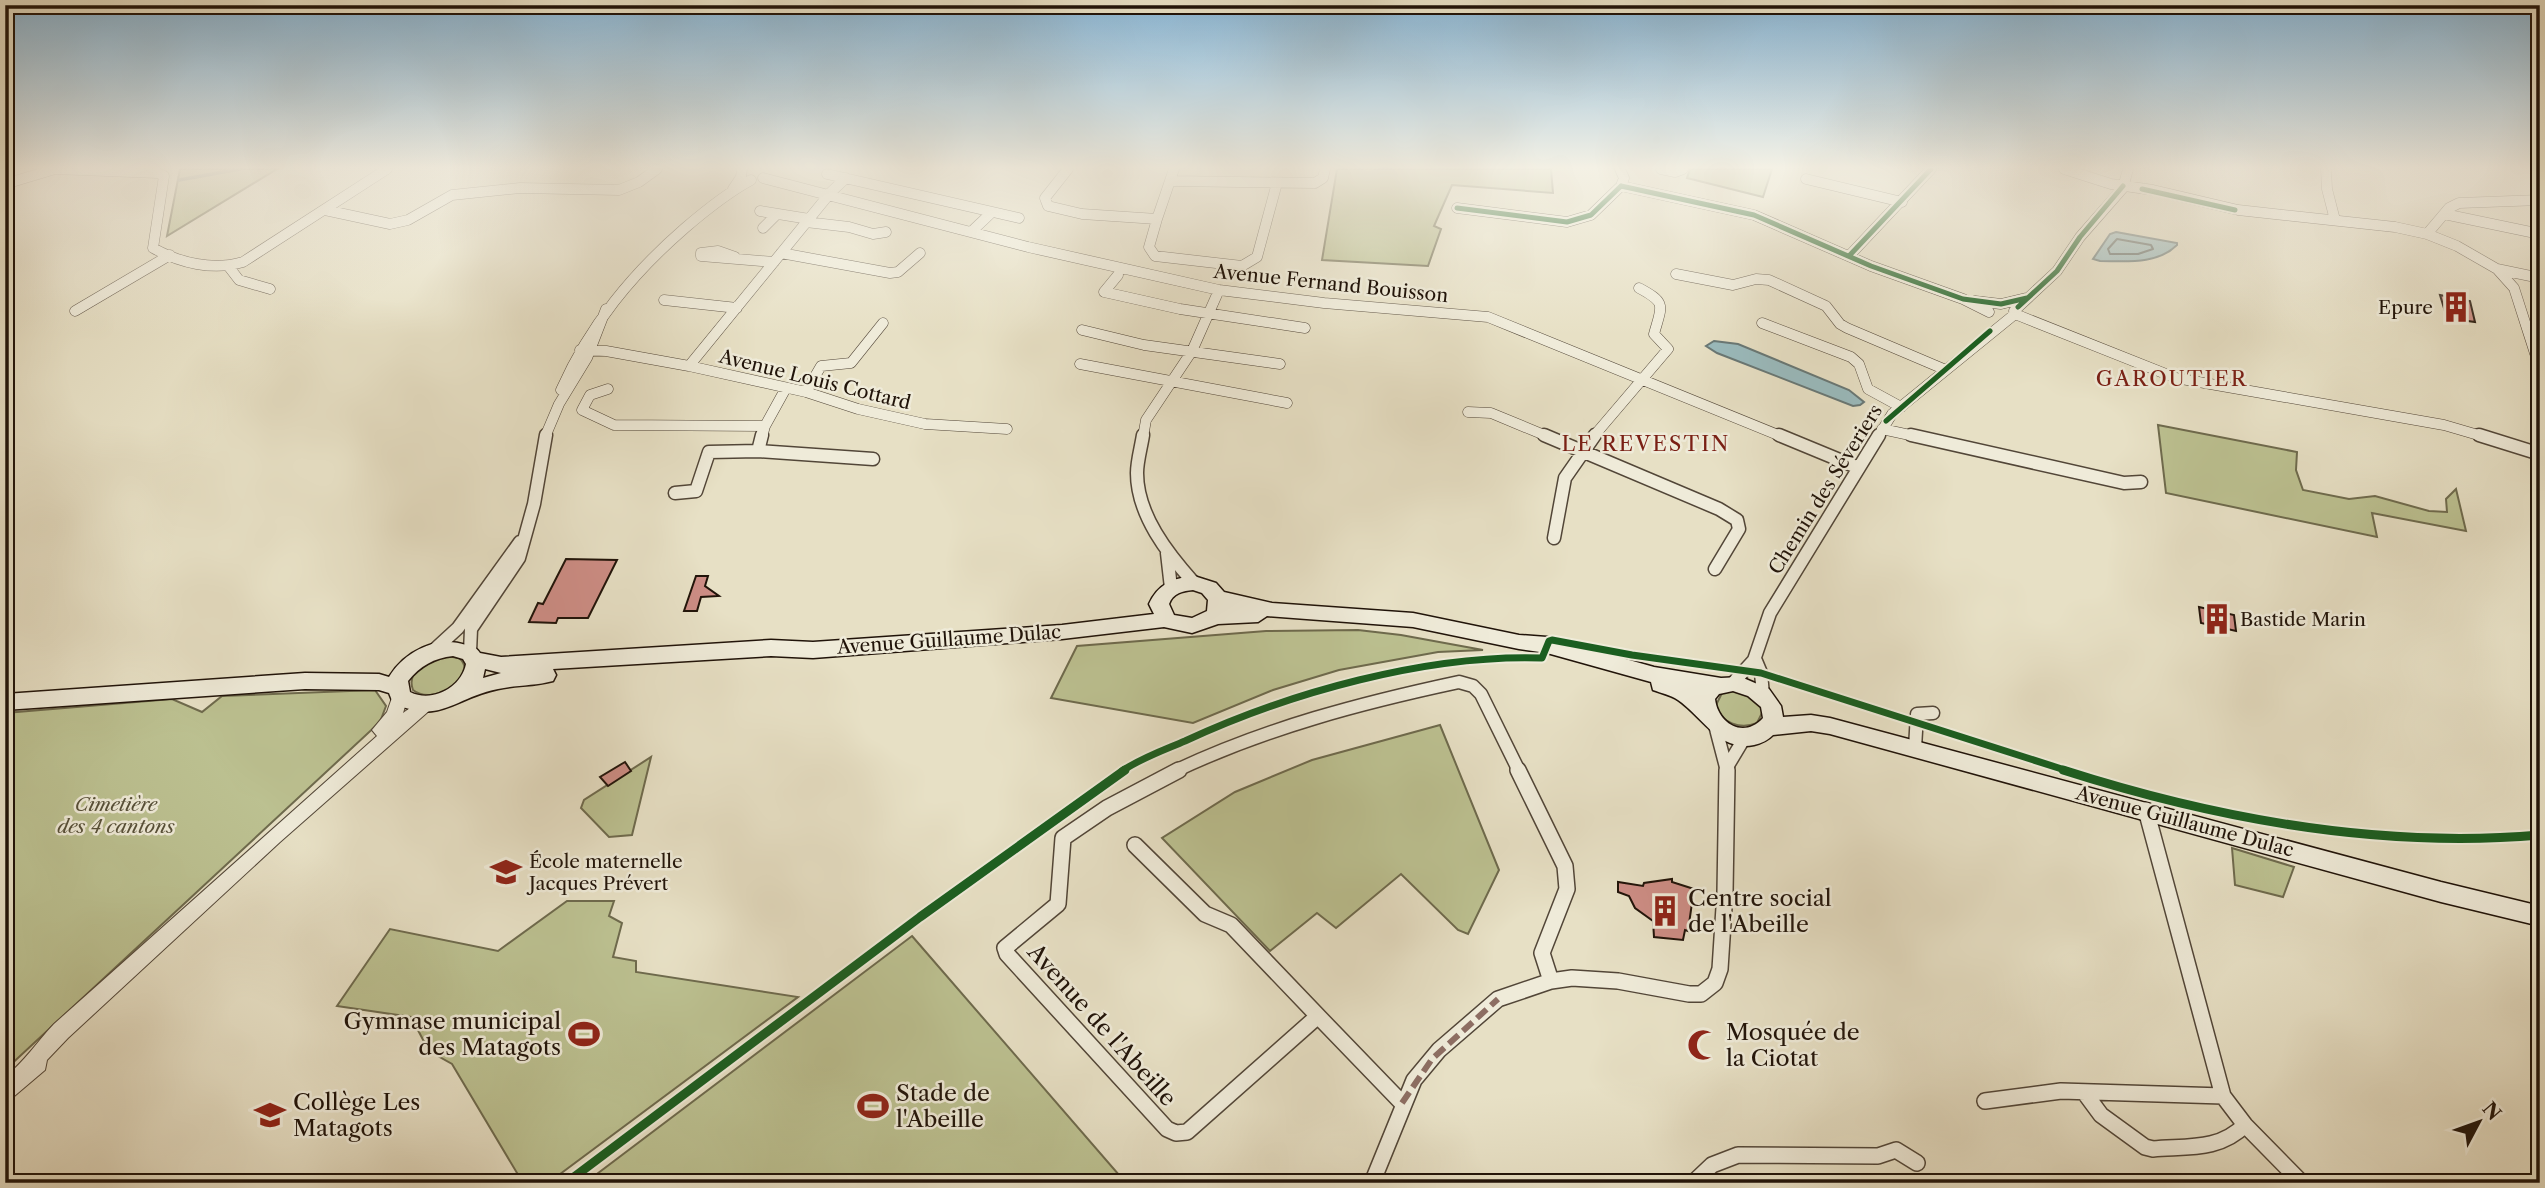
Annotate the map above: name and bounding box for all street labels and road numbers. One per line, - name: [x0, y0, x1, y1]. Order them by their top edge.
- street label: Avenue Fernand Bouisson: [1212, 260, 1449, 307]
- street label: Avenue Louis Cottard: [716, 344, 913, 415]
- street label: Chemin des Séveriers: [1764, 400, 1887, 578]
- street label: Avenue Guillaume Dulac: [835, 620, 1062, 659]
- street label: Avenue Guillaume Dulac: [2072, 781, 2296, 862]
- street label: Avenue de l'Abeille: [1021, 937, 1182, 1112]

